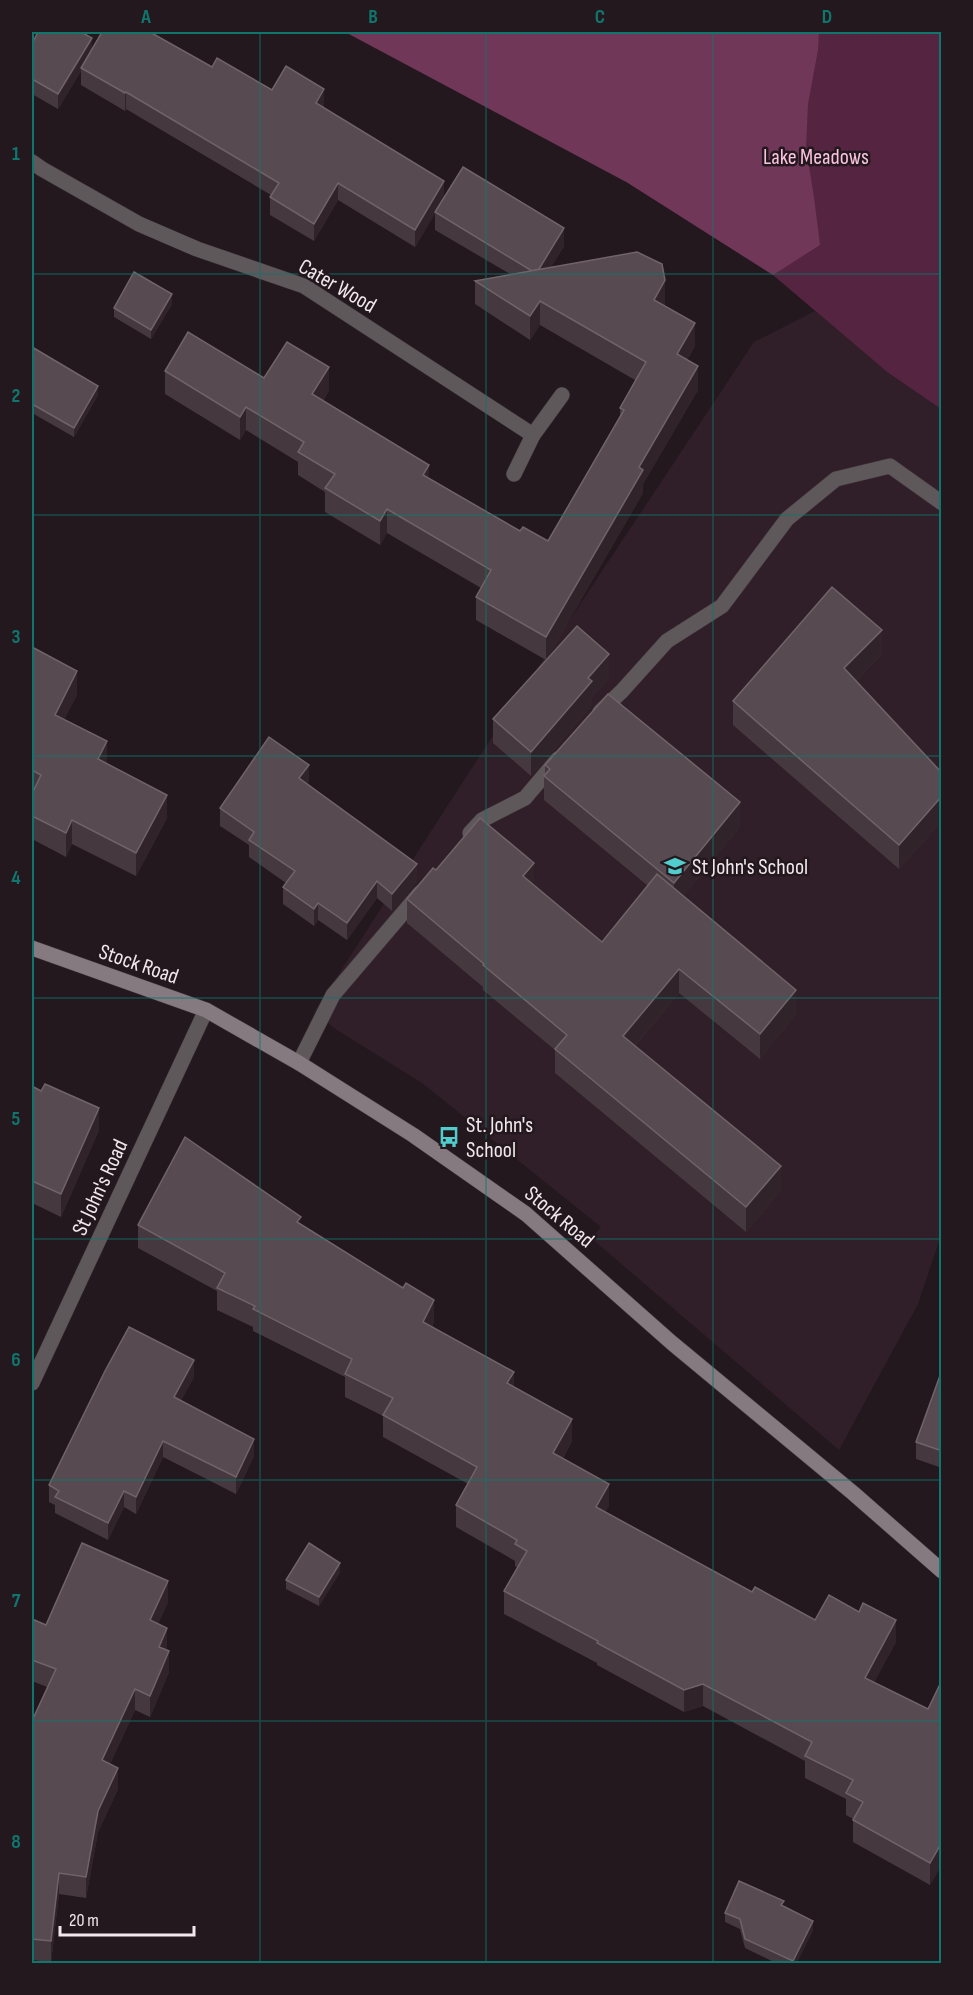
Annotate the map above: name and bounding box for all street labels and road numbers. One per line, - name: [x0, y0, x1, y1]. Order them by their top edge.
- street label: Cater Wood: [294, 253, 381, 319]
- street label: Stock Road: [95, 938, 182, 991]
- street label: St John's Road: [66, 1135, 134, 1240]
- street label: Stock Road: [519, 1180, 599, 1254]

